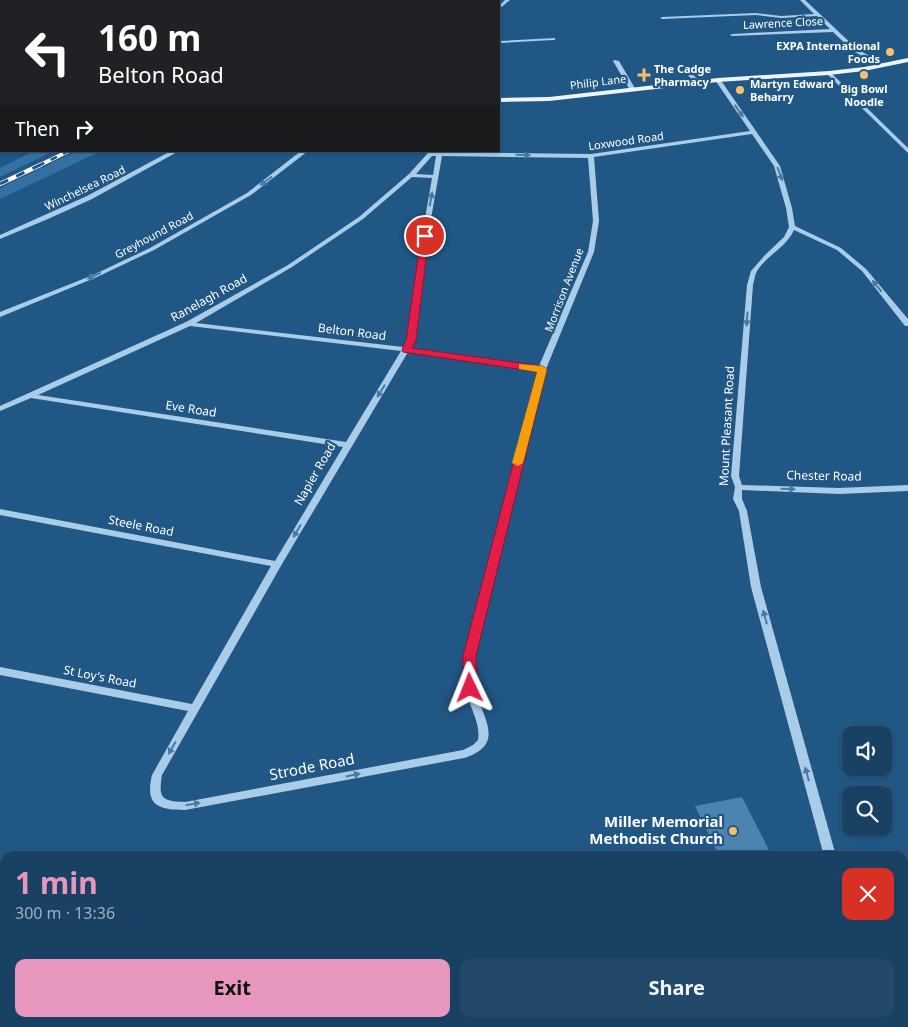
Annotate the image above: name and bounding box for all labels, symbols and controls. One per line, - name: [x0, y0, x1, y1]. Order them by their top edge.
- street label: Lawrence Close: [743, 13, 823, 32]
- text: 160 m: [98, 14, 201, 61]
- icon: left: [15, 20, 80, 85]
- place label: EXPA International Foods: [776, 38, 880, 66]
- marker: EXPA International Foods: [884, 46, 896, 58]
- text: Belton Road: [98, 59, 224, 89]
- place label: The Cadge Pharmacy: [654, 61, 711, 89]
- marker: The Cadge Pharmacy: [638, 69, 650, 81]
- marker: Big Bowl Noodle: [858, 69, 870, 81]
- street label: Philip Lane: [569, 71, 627, 92]
- place label: Martyn Edward Beharry: [750, 76, 834, 104]
- place label: Big Bowl Noodle: [840, 81, 888, 109]
- marker: Martyn Edward Beharry: [734, 84, 746, 96]
- one-way arrow: [734, 104, 744, 118]
- icon: right: [70, 115, 98, 143]
- text: Then: [15, 116, 60, 142]
- street label: Loxwood Road: [587, 128, 665, 153]
- one-way arrow: [515, 151, 531, 159]
- street label: Winchelsea Road: [42, 162, 128, 214]
- one-way arrow: [777, 166, 784, 181]
- one-way arrow: [259, 176, 273, 186]
- one-way arrow: [428, 190, 436, 206]
- street label: Greyhound Road: [112, 208, 196, 262]
- pin: [404, 215, 446, 257]
- icon: arrive: [411, 222, 439, 250]
- street label: Morrison Avenue: [541, 246, 586, 334]
- street label: Ranelagh Road: [167, 270, 250, 326]
- one-way arrow: [87, 273, 101, 281]
- one-way arrow: [872, 280, 883, 293]
- one-way arrow: [743, 311, 751, 327]
- street label: Belton Road: [317, 319, 387, 344]
- street label: Mount Pleasant Road: [715, 365, 738, 487]
- one-way arrow: [376, 385, 385, 398]
- street label: Eve Road: [164, 396, 218, 421]
- street label: Napier Road: [290, 439, 339, 508]
- street label: Chester Road: [786, 466, 862, 485]
- one-way arrow: [780, 485, 796, 493]
- street label: Steele Road: [107, 511, 175, 540]
- one-way arrow: [293, 524, 302, 537]
- one-way arrow: [760, 610, 768, 625]
- street label: St Loy's Road: [62, 661, 138, 692]
- position arrow: [443, 661, 495, 713]
- map controls: [842, 726, 892, 836]
- button: sound: [842, 726, 892, 776]
- one-way arrow: [168, 741, 176, 756]
- street label: Strode Road: [268, 748, 356, 784]
- one-way arrow: [803, 767, 811, 782]
- one-way arrow: [346, 770, 362, 778]
- button: search: [842, 786, 892, 836]
- one-way arrow: [186, 800, 202, 808]
- place label: Miller Memorial Methodist Church: [589, 811, 723, 848]
- marker: Miller Memorial Methodist Church: [727, 825, 739, 837]
- text: 1 min: [15, 862, 98, 903]
- button: close: [842, 868, 894, 920]
- text: 300 m · 13:36: [15, 902, 115, 924]
- button: Exit: [15, 959, 450, 1017]
- button: Share: [460, 959, 894, 1017]

